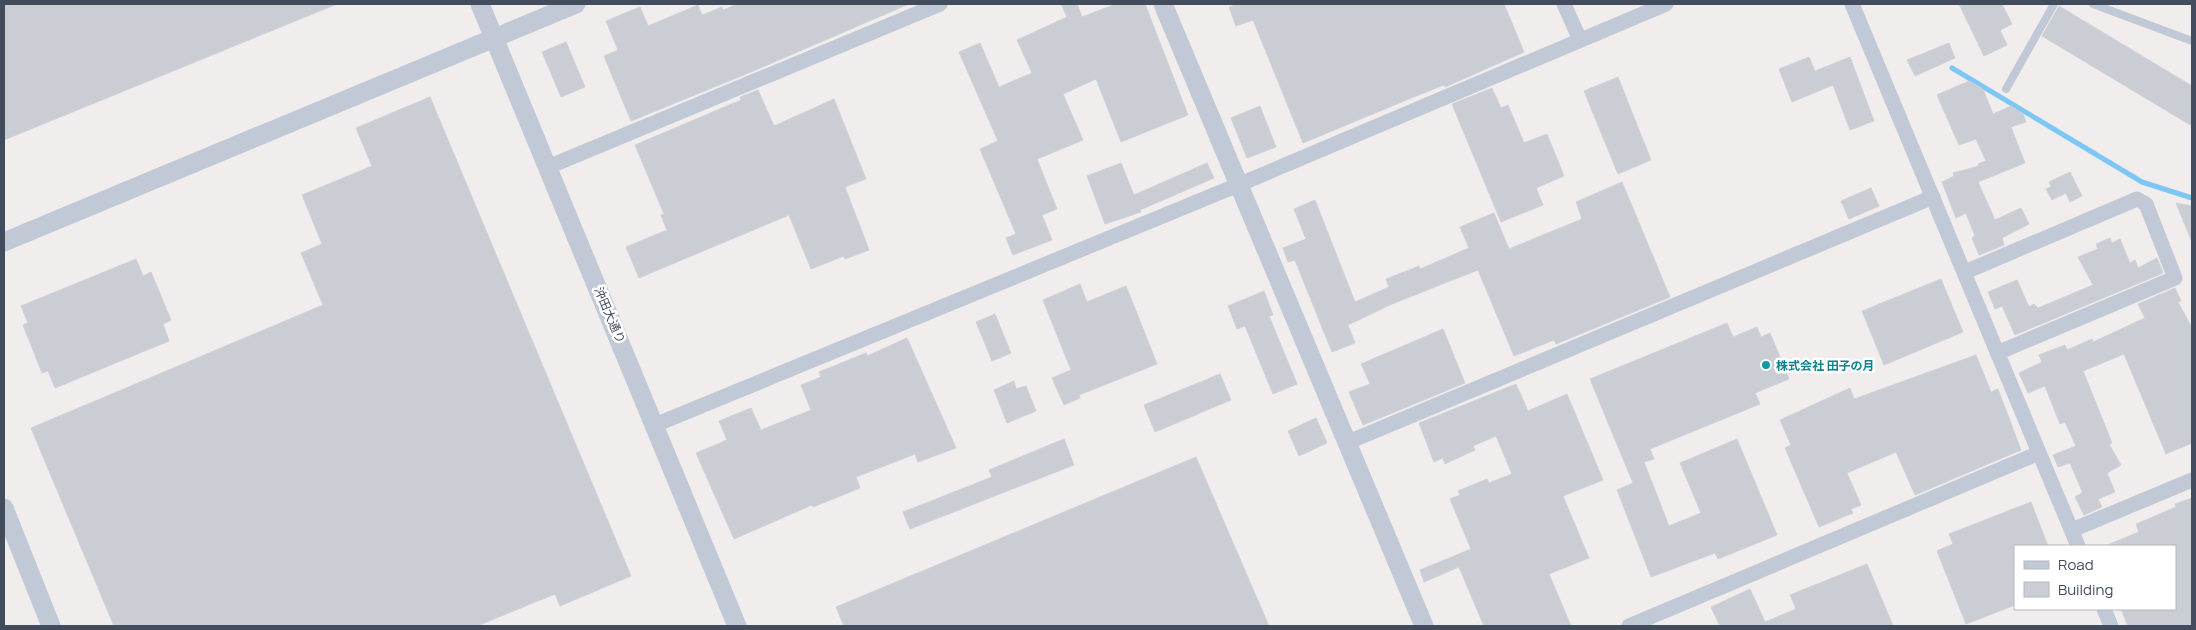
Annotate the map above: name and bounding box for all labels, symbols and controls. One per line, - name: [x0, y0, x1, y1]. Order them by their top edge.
- street label: 沖田大通り: [590, 284, 630, 346]
- place label: 株式会社 田子の月: [1776, 357, 1874, 374]
- marker: 株式会社 田子の月: [1760, 359, 1772, 371]
- legend: [2014, 545, 2176, 610]
- text: Road: [2058, 554, 2094, 575]
- text: Building: [2058, 579, 2113, 600]

